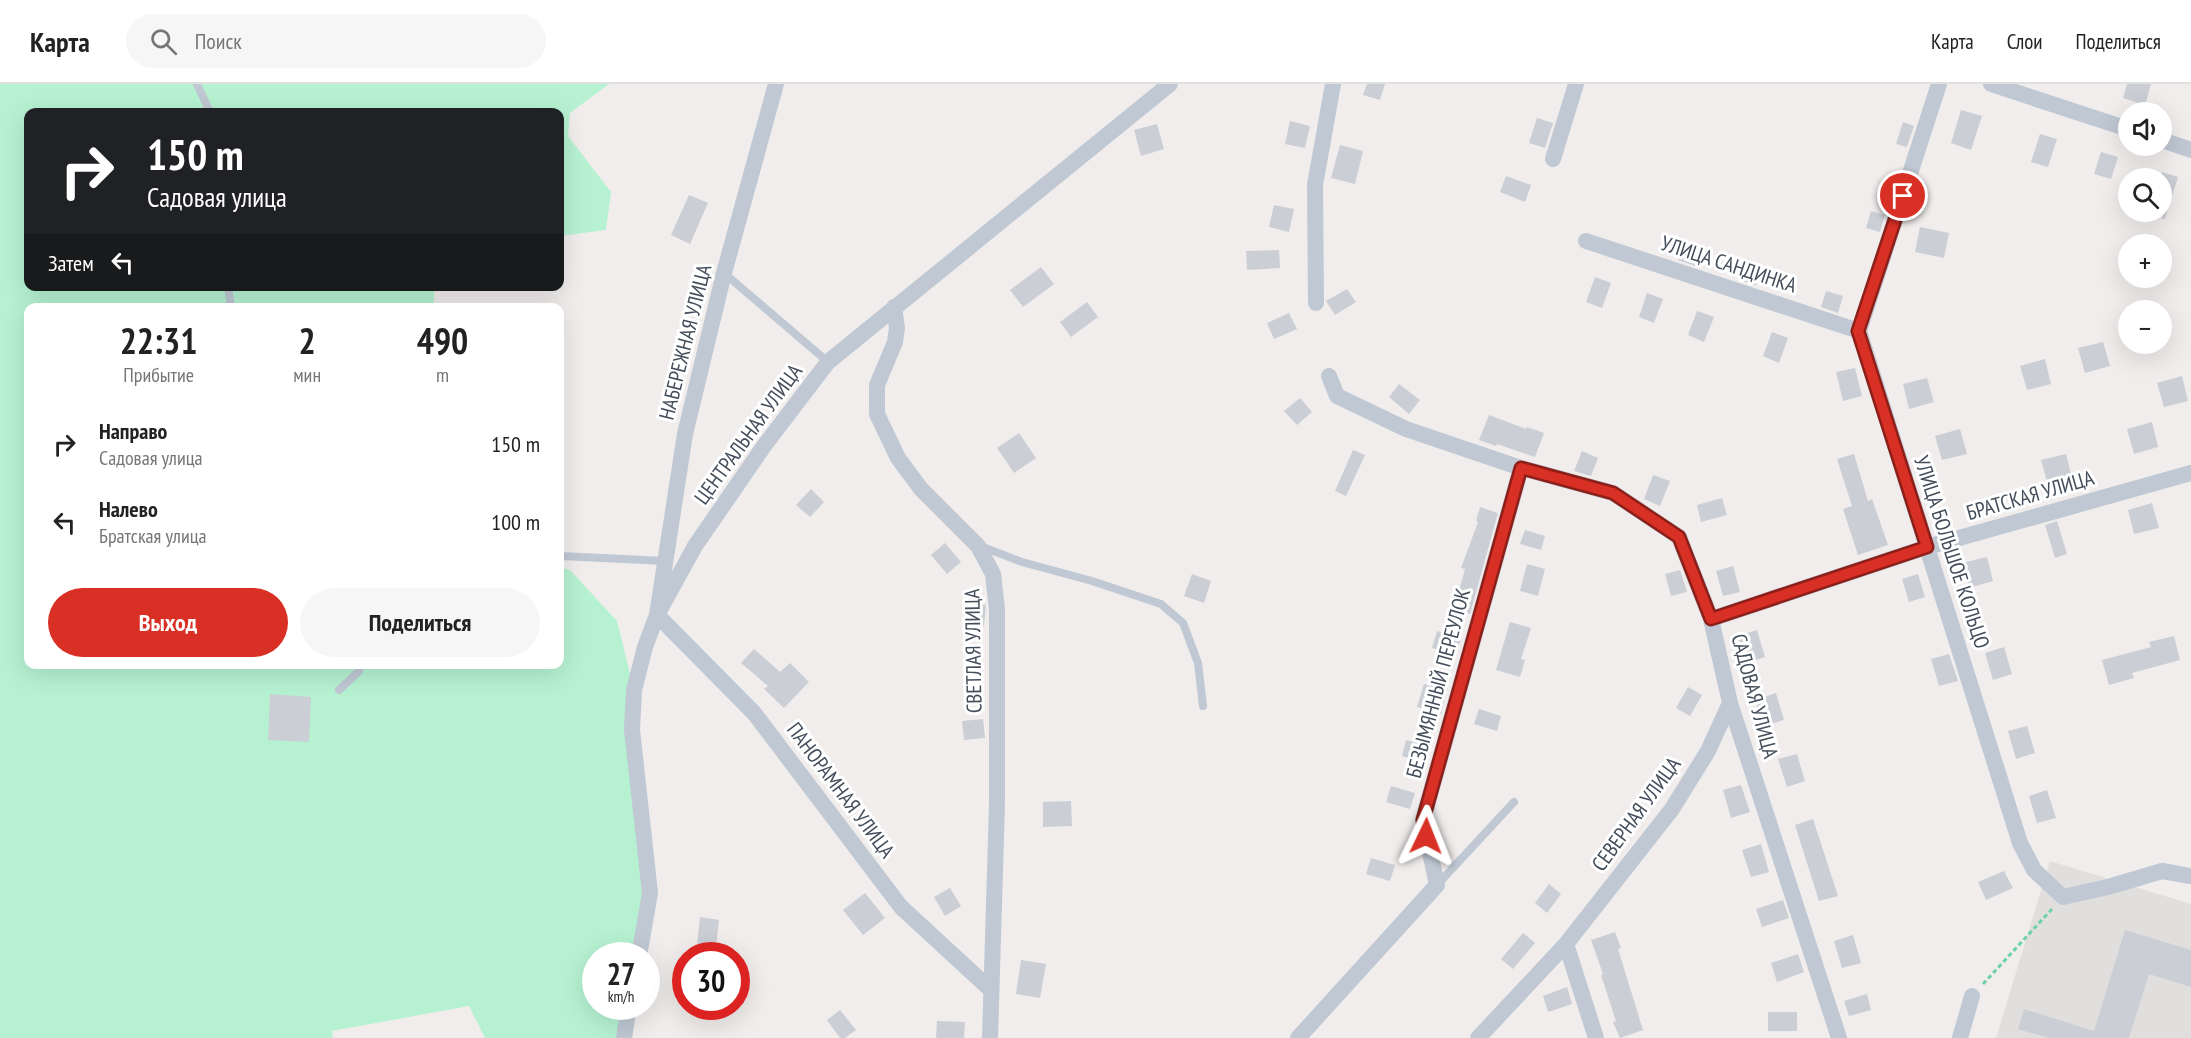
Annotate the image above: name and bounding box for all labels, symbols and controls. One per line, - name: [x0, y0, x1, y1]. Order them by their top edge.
- search box: [126, 14, 546, 68]
- text: Карта: [30, 23, 90, 60]
- icon: search: [147, 25, 180, 58]
- text: Поиск: [195, 27, 242, 55]
- text: Карта: [1931, 28, 1974, 55]
- text: Слои: [2007, 28, 2042, 55]
- text: Поделиться: [2075, 28, 2161, 55]
- map controls: [2118, 102, 2172, 354]
- button: sound: [2118, 102, 2172, 156]
- text: 150 m: [147, 127, 244, 182]
- icon: right: [48, 132, 126, 210]
- button: search: [2118, 168, 2172, 222]
- pin: [1877, 170, 1928, 221]
- icon: arrive: [1886, 179, 1919, 212]
- text: Садовая улица: [147, 180, 287, 214]
- street label: УЛИЦА САНДИНКА: [1658, 229, 1800, 299]
- button: +: [2118, 234, 2172, 288]
- icon: left: [106, 246, 139, 279]
- text: Затем: [48, 249, 94, 277]
- street label: НАБЕРЕЖНАЯ УЛИЦА: [653, 261, 717, 423]
- button: −: [2118, 300, 2172, 354]
- text: 22:31: [120, 317, 198, 364]
- text: 2: [299, 317, 316, 364]
- text: 490: [417, 317, 468, 364]
- street label: ЦЕНТРАЛЬНАЯ УЛИЦА: [688, 359, 808, 509]
- text: Прибытие: [123, 362, 194, 388]
- text: мин: [293, 362, 321, 388]
- text: m: [436, 362, 449, 388]
- text: Направо: [99, 417, 167, 445]
- icon: right: [48, 428, 81, 461]
- text: 150 m: [491, 430, 540, 458]
- text: Садовая улица: [99, 445, 203, 471]
- street label: УЛИЦА БОЛЬШОЕ КОЛЬЦО: [1908, 452, 1996, 652]
- street label: БРАТСКАЯ УЛИЦА: [1963, 464, 2097, 526]
- text: Налево: [99, 495, 158, 523]
- icon: left: [48, 506, 81, 539]
- text: 100 m: [491, 508, 540, 536]
- text: Братская улица: [99, 523, 207, 549]
- street label: БЕЗЫМЯННЫЙ ПЕРЕУЛОК: [1400, 585, 1476, 781]
- button: Выход: [48, 588, 288, 657]
- button: Поделиться: [300, 588, 540, 657]
- street label: СВЕТЛАЯ УЛИЦА: [958, 588, 988, 713]
- street label: САДОВАЯ УЛИЦА: [1725, 631, 1785, 761]
- street label: ПАНОРАМНАЯ УЛИЦА: [781, 717, 901, 863]
- street label: СЕВЕРНАЯ УЛИЦА: [1586, 752, 1687, 876]
- position arrow: [1394, 804, 1458, 868]
- speed limit sign: 30: [672, 942, 750, 1020]
- text: 27: [607, 954, 635, 993]
- text: km/h: [608, 987, 634, 1006]

